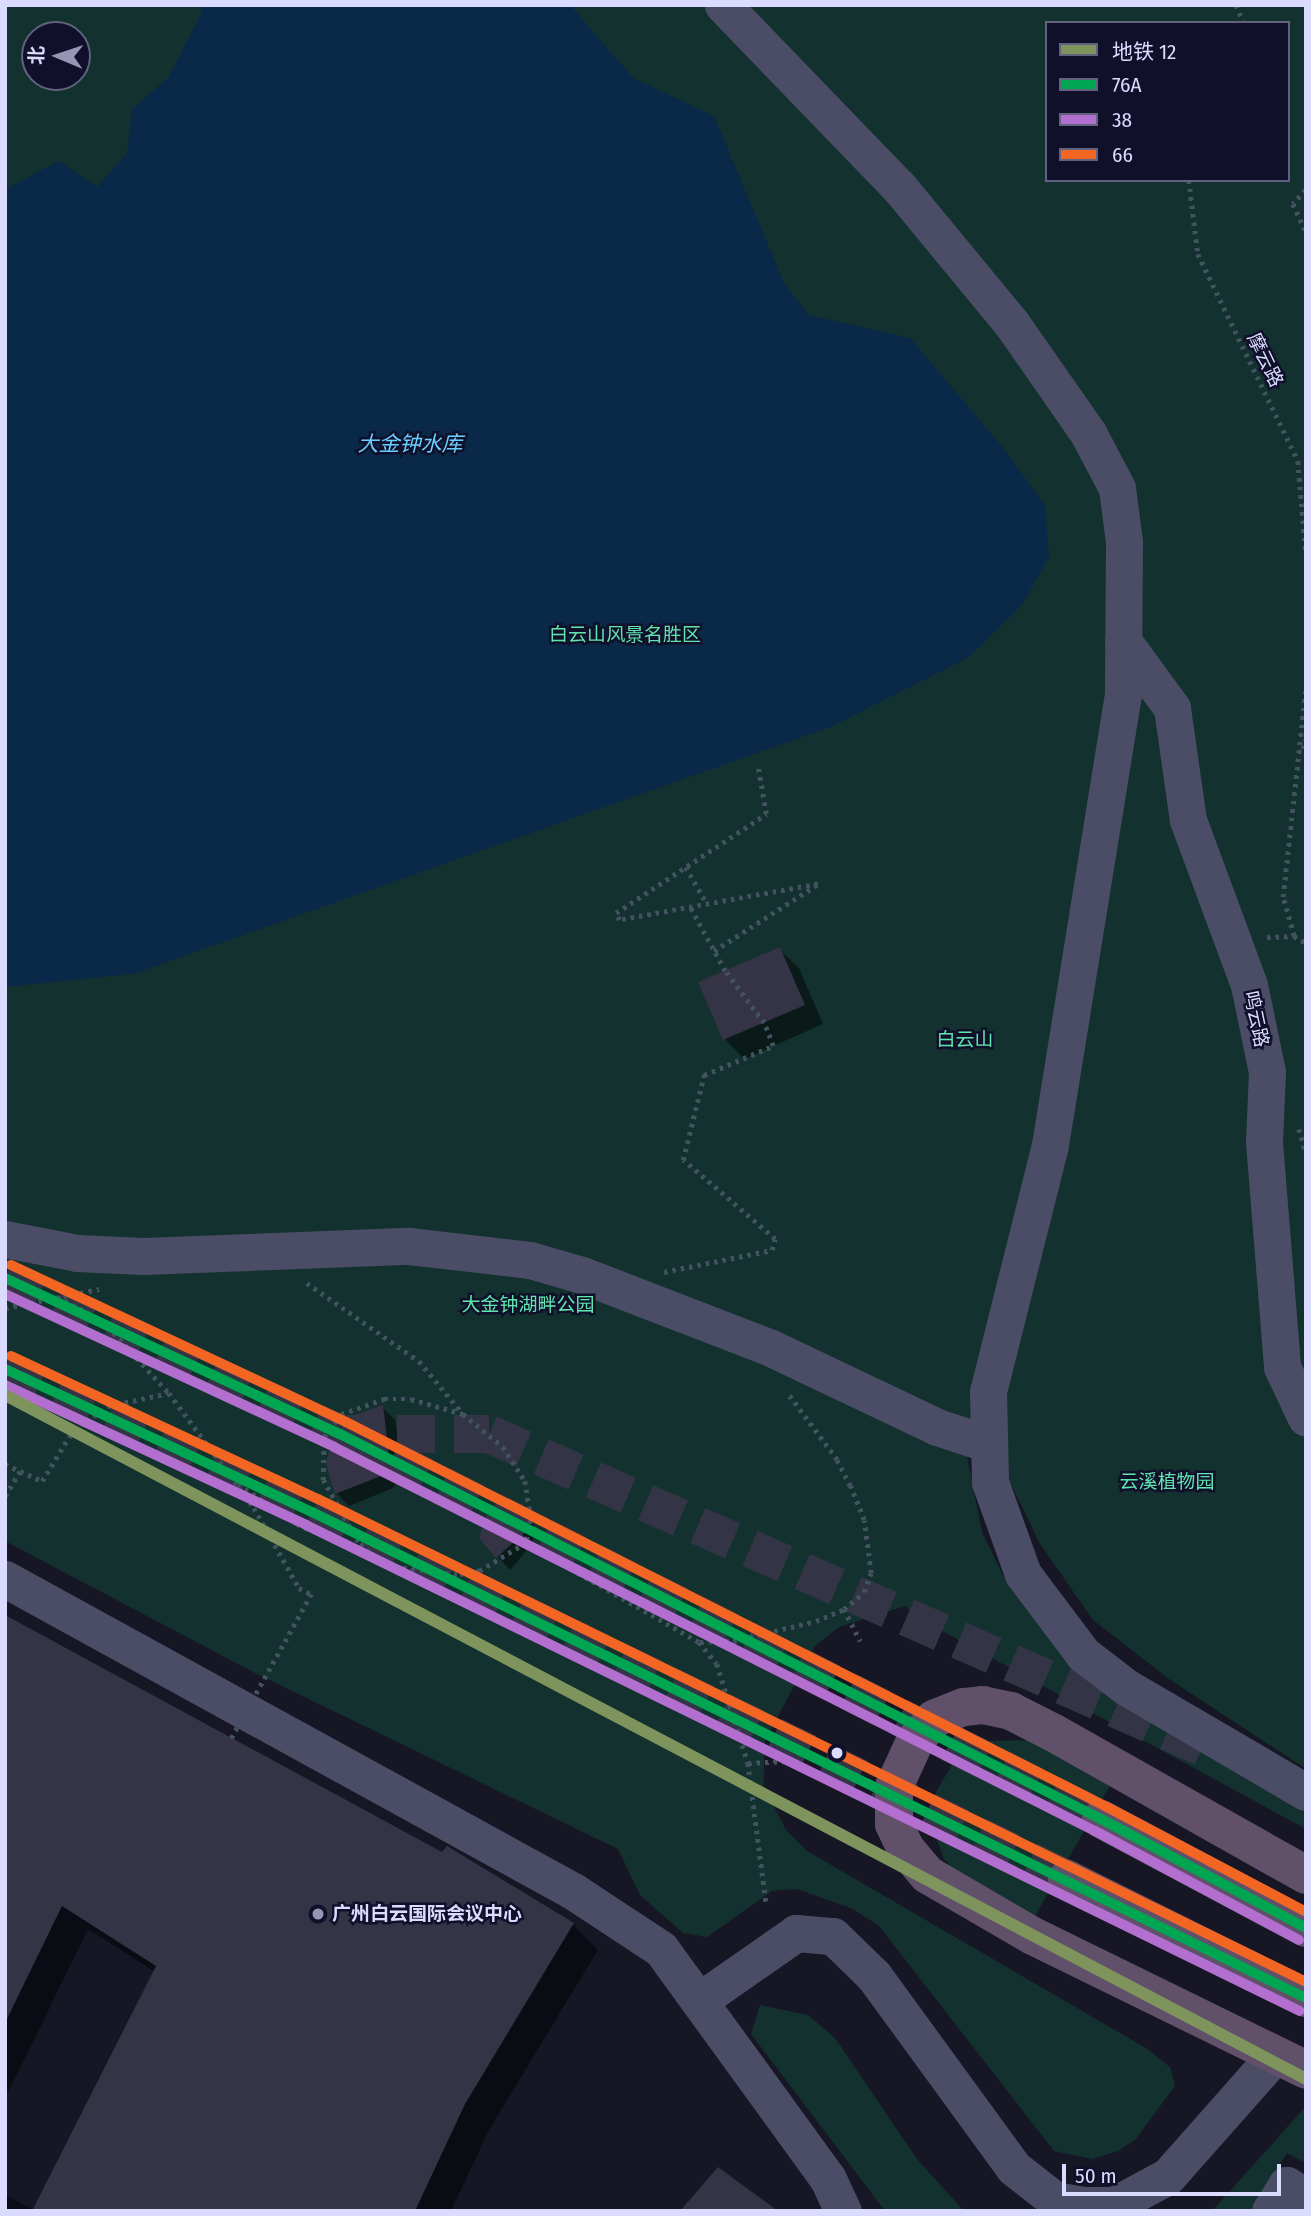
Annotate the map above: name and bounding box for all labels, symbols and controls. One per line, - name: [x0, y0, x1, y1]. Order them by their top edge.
- north arrow: [21, 21, 91, 91]
- legend: [1045, 21, 1290, 182]
- text: 地铁 12: [1112, 39, 1176, 65]
- text: 北: [25, 45, 48, 65]
- text: 76A: [1112, 72, 1141, 98]
- text: 38: [1112, 107, 1132, 133]
- text: 66: [1112, 142, 1133, 168]
- street label: 摩云路: [1242, 329, 1288, 391]
- water label: 大金钟水库: [358, 431, 462, 457]
- park label: 白云山风景名胜区: [549, 624, 701, 646]
- street label: 鸣云路: [1239, 989, 1273, 1049]
- park label: 白云山: [937, 1029, 993, 1051]
- park label: 大金钟湖畔公园: [462, 1294, 594, 1316]
- park label: 云溪植物园: [1120, 1471, 1214, 1493]
- unlabelled marker: [830, 1746, 844, 1760]
- place label: 广州白云国际会议中心: [332, 1903, 522, 1925]
- marker: 广州白云国际会议中心: [310, 1906, 326, 1922]
- scale bar: [1066, 2150, 1285, 2194]
- text: 50 m: [1075, 2163, 1117, 2189]

